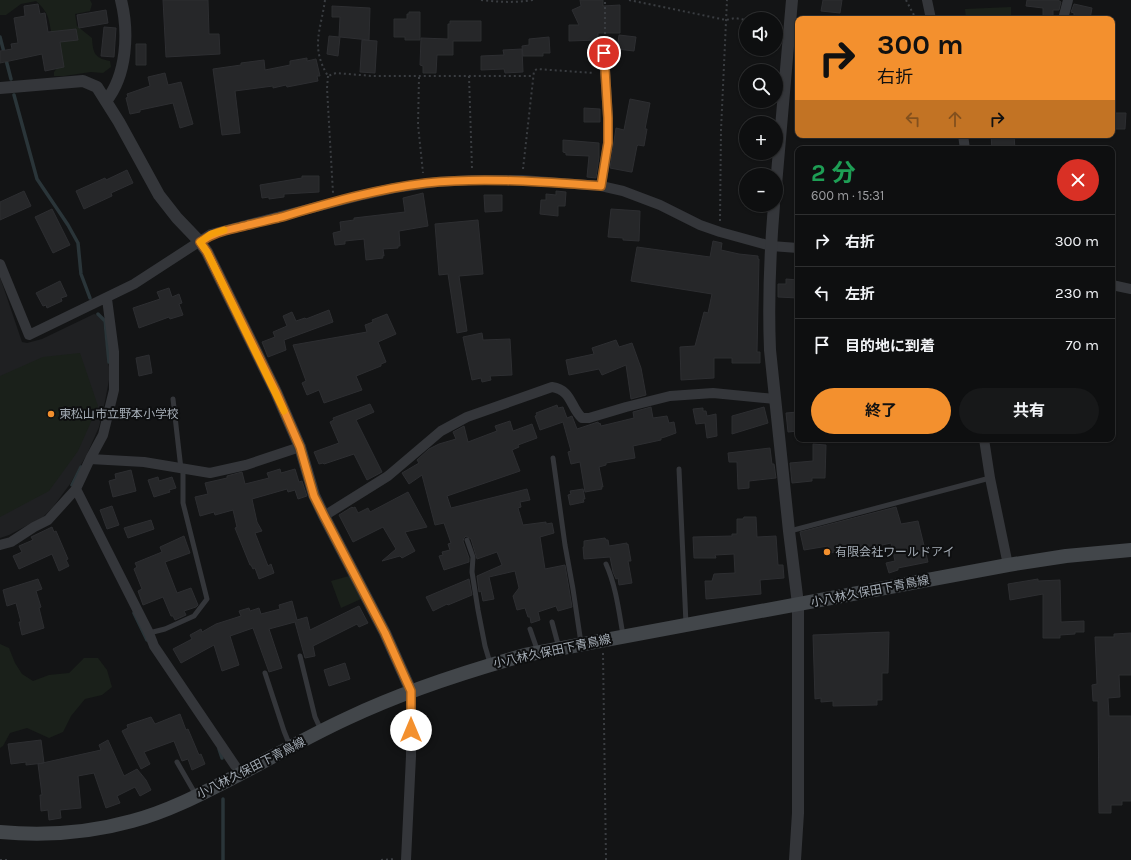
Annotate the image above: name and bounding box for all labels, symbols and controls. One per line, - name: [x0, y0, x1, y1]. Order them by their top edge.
- map controls: [739, 12, 783, 212]
- button: sound: [739, 12, 783, 56]
- text: 300 m: [877, 28, 964, 61]
- icon: right: [811, 32, 863, 84]
- pin: [587, 36, 621, 70]
- icon: arrive: [593, 42, 615, 64]
- button: search: [739, 64, 783, 108]
- text: 右折: [877, 66, 913, 88]
- icon: left: [902, 108, 924, 130]
- icon: ahead: [944, 108, 966, 130]
- icon: right: [986, 108, 1008, 130]
- button: +: [739, 116, 783, 160]
- text: 2 分: [811, 159, 856, 187]
- button: close: [1057, 159, 1099, 201]
- button: −: [739, 168, 783, 212]
- text: 600 m · 15:31: [811, 188, 884, 203]
- icon: right: [811, 230, 833, 252]
- text: 300 m: [1055, 232, 1099, 250]
- text: 右折: [845, 233, 875, 251]
- icon: left: [811, 282, 833, 304]
- text: 230 m: [1055, 284, 1099, 302]
- text: 左折: [845, 285, 875, 303]
- icon: arrive: [811, 334, 833, 356]
- text: 70 m: [1065, 336, 1099, 354]
- text: 目的地に到着: [845, 337, 935, 355]
- button: 終了: [811, 388, 951, 434]
- button: 共有: [959, 388, 1099, 434]
- place label: 東松山市立野本小学校: [59, 407, 179, 421]
- marker: 東松山市立野本小学校: [46, 409, 56, 419]
- place label: 有限会社ワールドアイ: [835, 545, 954, 559]
- marker: 有限会社ワールドアイ: [822, 547, 832, 557]
- street label: 小八林久保田下青鳥線: [810, 573, 930, 609]
- street label: 小八林久保田下青鳥線: [492, 632, 612, 670]
- position arrow: [390, 709, 432, 751]
- street label: 小八林久保田下青鳥線: [194, 735, 308, 801]

